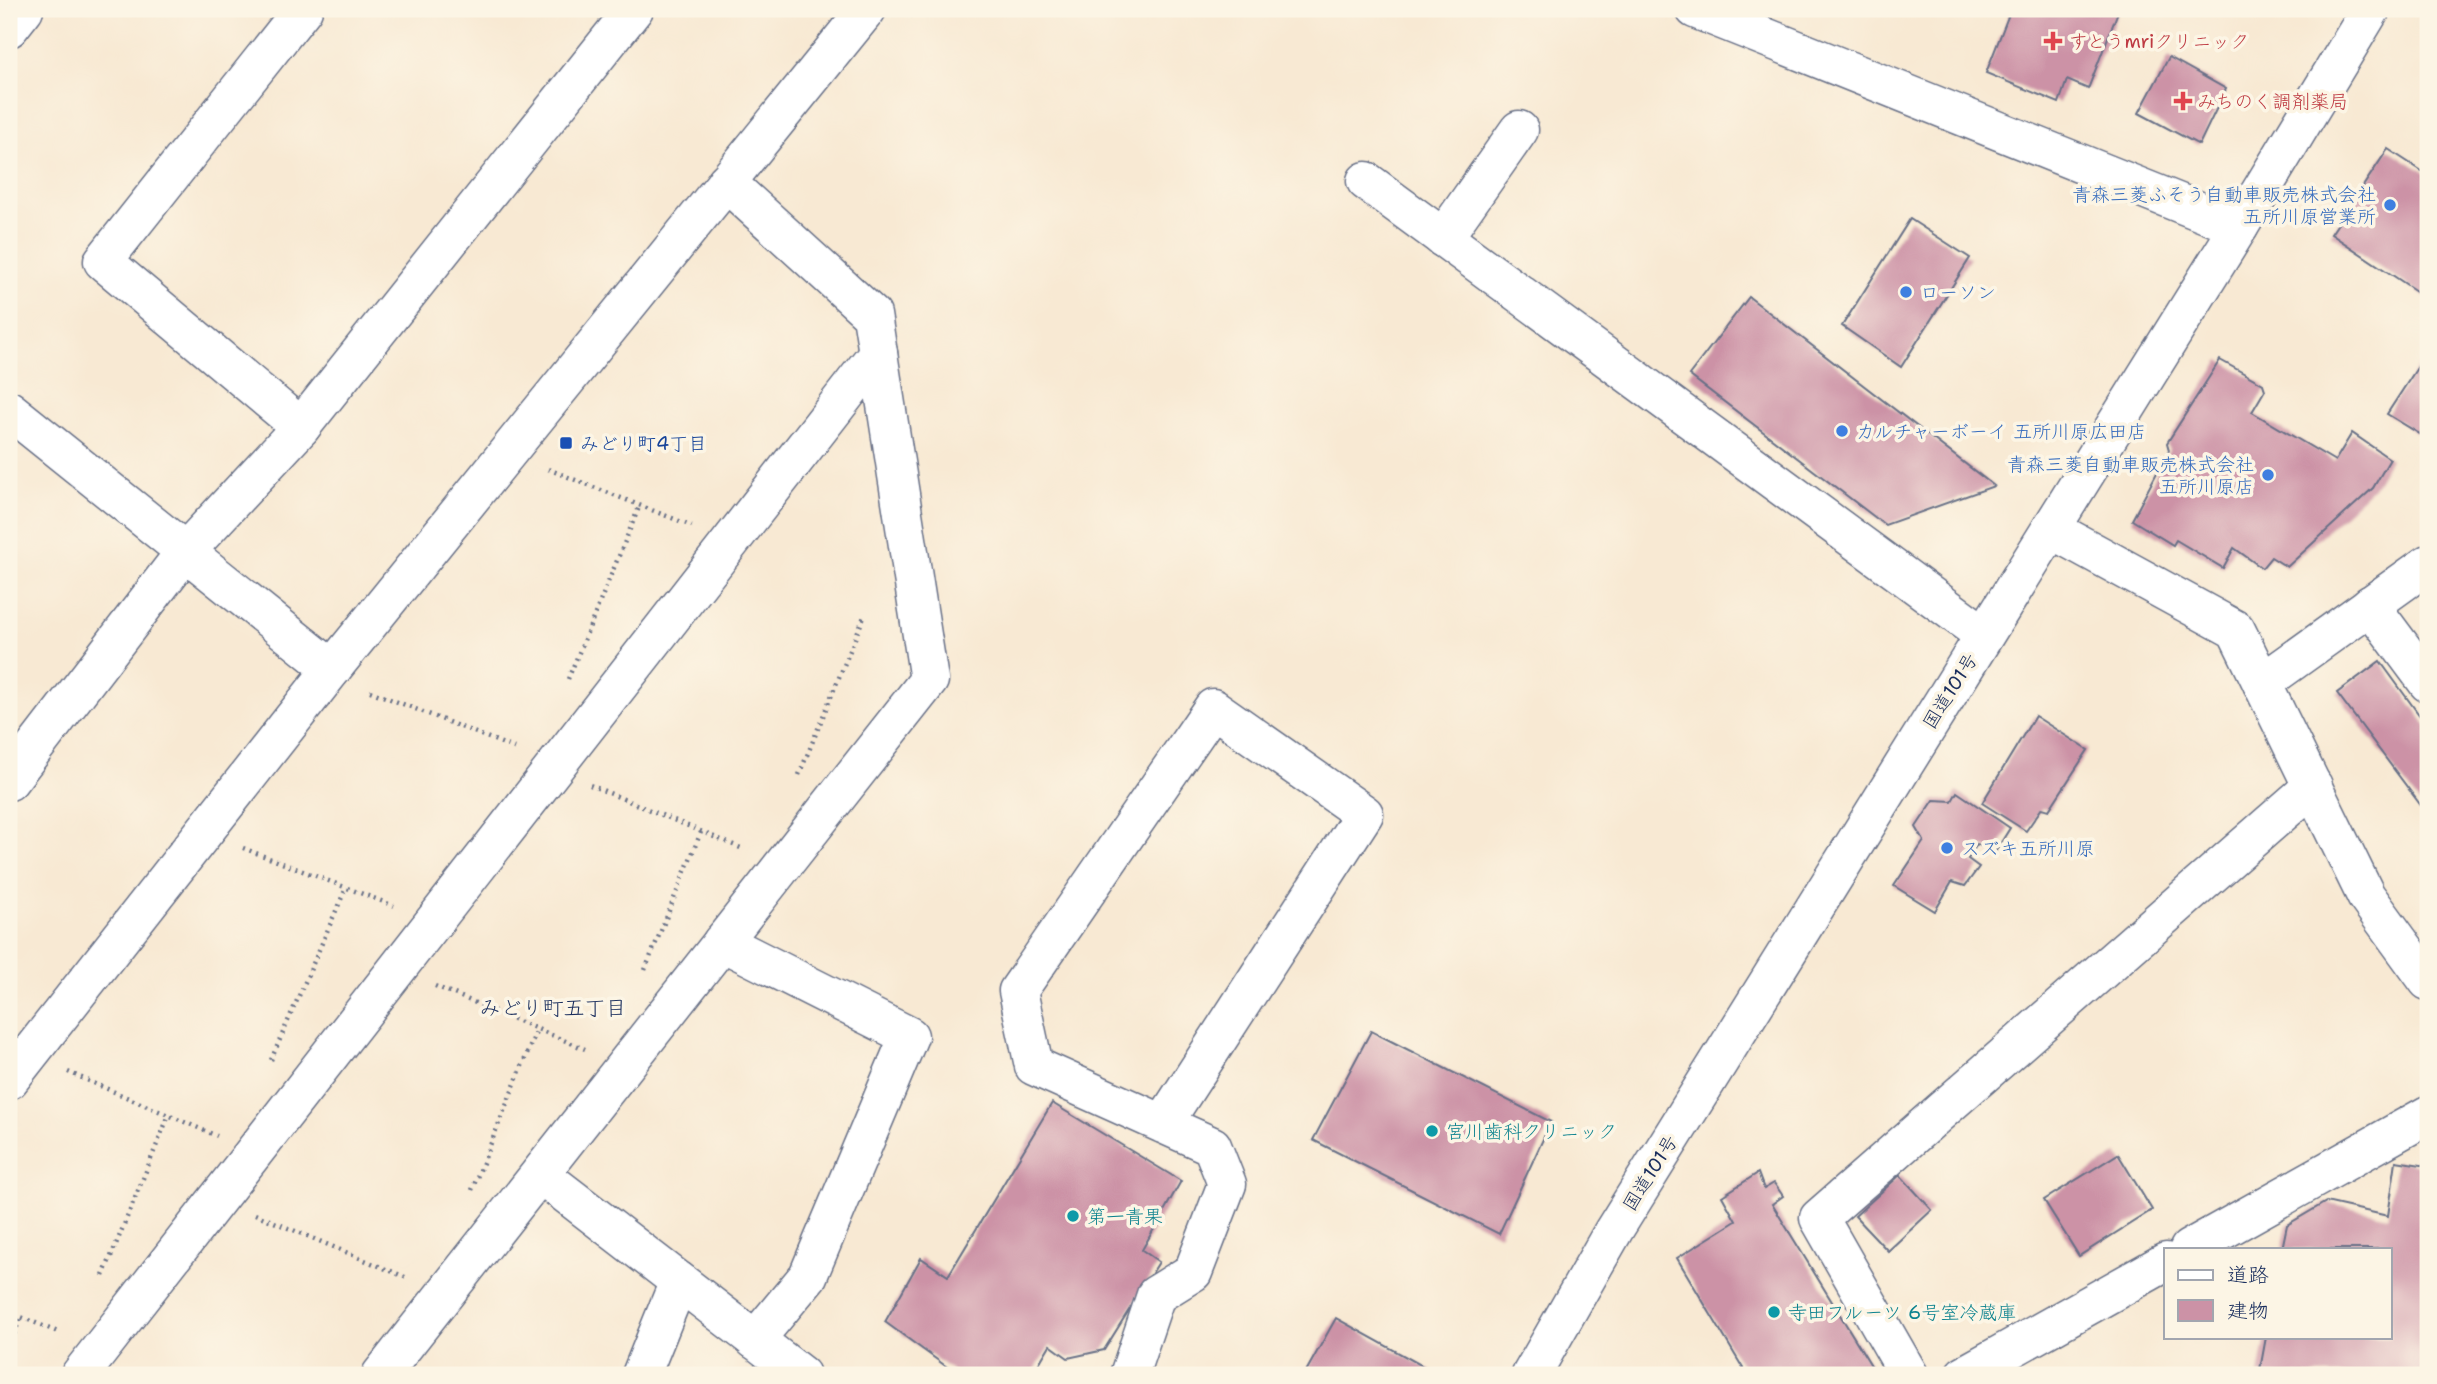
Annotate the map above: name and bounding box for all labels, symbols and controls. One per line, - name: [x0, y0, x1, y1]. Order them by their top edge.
- place label: すとうmriクリニック: [2069, 29, 2249, 54]
- marker: すとうmriクリニック: [2043, 31, 2063, 51]
- place label: みちのく調剤薬局: [2197, 89, 2348, 114]
- marker: みちのく調剤薬局: [2175, 93, 2191, 109]
- place label: 青森三菱ふそう自動車販売株式会社 五所川原営業所: [2072, 182, 2376, 229]
- marker: 青森三菱ふそう自動車販売株式会社 五所川原営業所: [2382, 197, 2398, 213]
- place label: ローソン: [1920, 280, 1996, 305]
- marker: ローソン: [1898, 284, 1914, 300]
- place label: カルチャーボーイ 五所川原広田店: [1856, 419, 2146, 444]
- marker: カルチャーボーイ 五所川原広田店: [1834, 423, 1850, 439]
- place label: みどり町4丁目: [580, 431, 707, 456]
- marker: みどり町4丁目: [558, 435, 574, 451]
- place label: 青森三菱自動車販売株式会社 五所川原店: [2007, 452, 2254, 499]
- marker: 青森三菱自動車販売株式会社 五所川原店: [2260, 467, 2276, 483]
- street label: 国道101号: [1917, 648, 1983, 734]
- place label: スズキ五所川原: [1961, 836, 2095, 861]
- marker: スズキ五所川原: [1939, 840, 1955, 856]
- district label: みどり町五丁目: [480, 994, 627, 1022]
- place label: 宮川歯科クリニック: [1446, 1119, 1617, 1144]
- marker: 宮川歯科クリニック: [1424, 1123, 1440, 1139]
- street label: 国道101号: [1617, 1130, 1683, 1216]
- place label: 第一青果: [1087, 1204, 1163, 1229]
- marker: 第一青果: [1065, 1208, 1081, 1224]
- legend: [2164, 1248, 2392, 1338]
- text: 道路: [2227, 1261, 2269, 1289]
- text: 建物: [2227, 1297, 2269, 1325]
- place label: 寺田フルーツ 6号室冷蔵庫: [1788, 1300, 2016, 1325]
- marker: 寺田フルーツ 6号室冷蔵庫: [1766, 1304, 1782, 1320]

